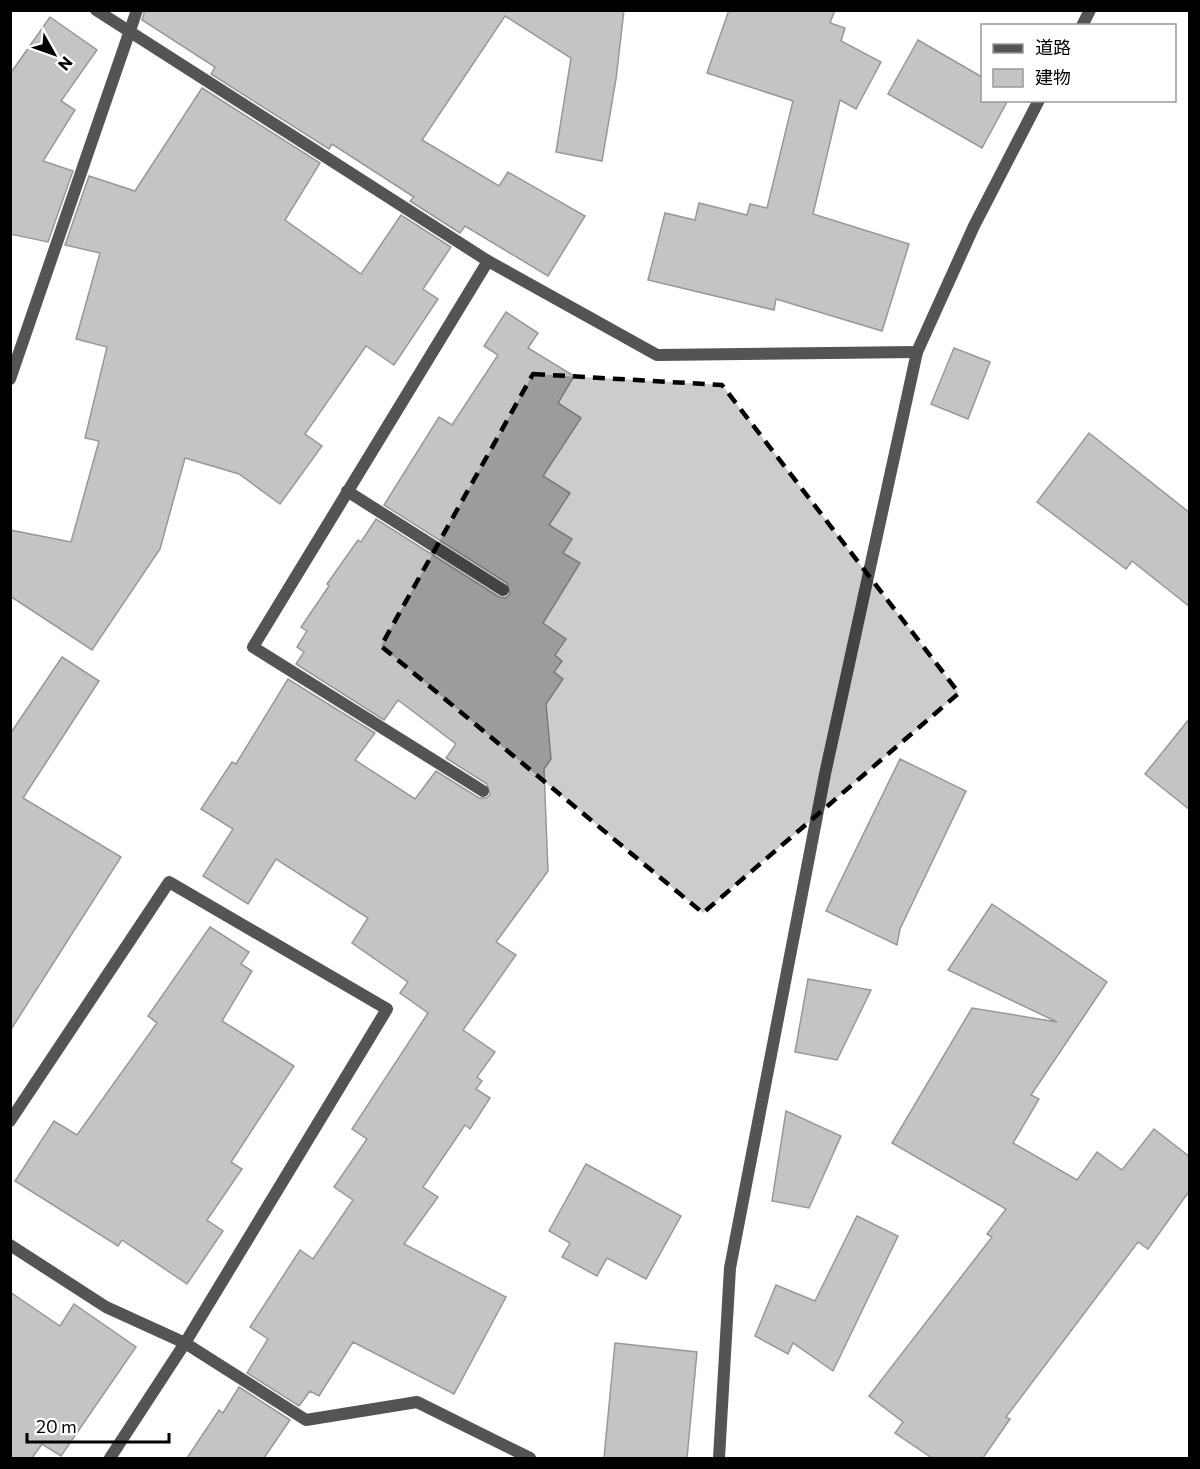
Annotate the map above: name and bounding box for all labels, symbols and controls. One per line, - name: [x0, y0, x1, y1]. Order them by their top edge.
- north arrow: [24, 24, 84, 84]
- legend: [981, 24, 1176, 102]
- text: 道路: [1035, 36, 1071, 58]
- text: N: [55, 53, 77, 75]
- text: 建物: [1035, 66, 1071, 88]
- scale bar: [27, 1406, 170, 1444]
- text: 20 m: [36, 1415, 77, 1437]

